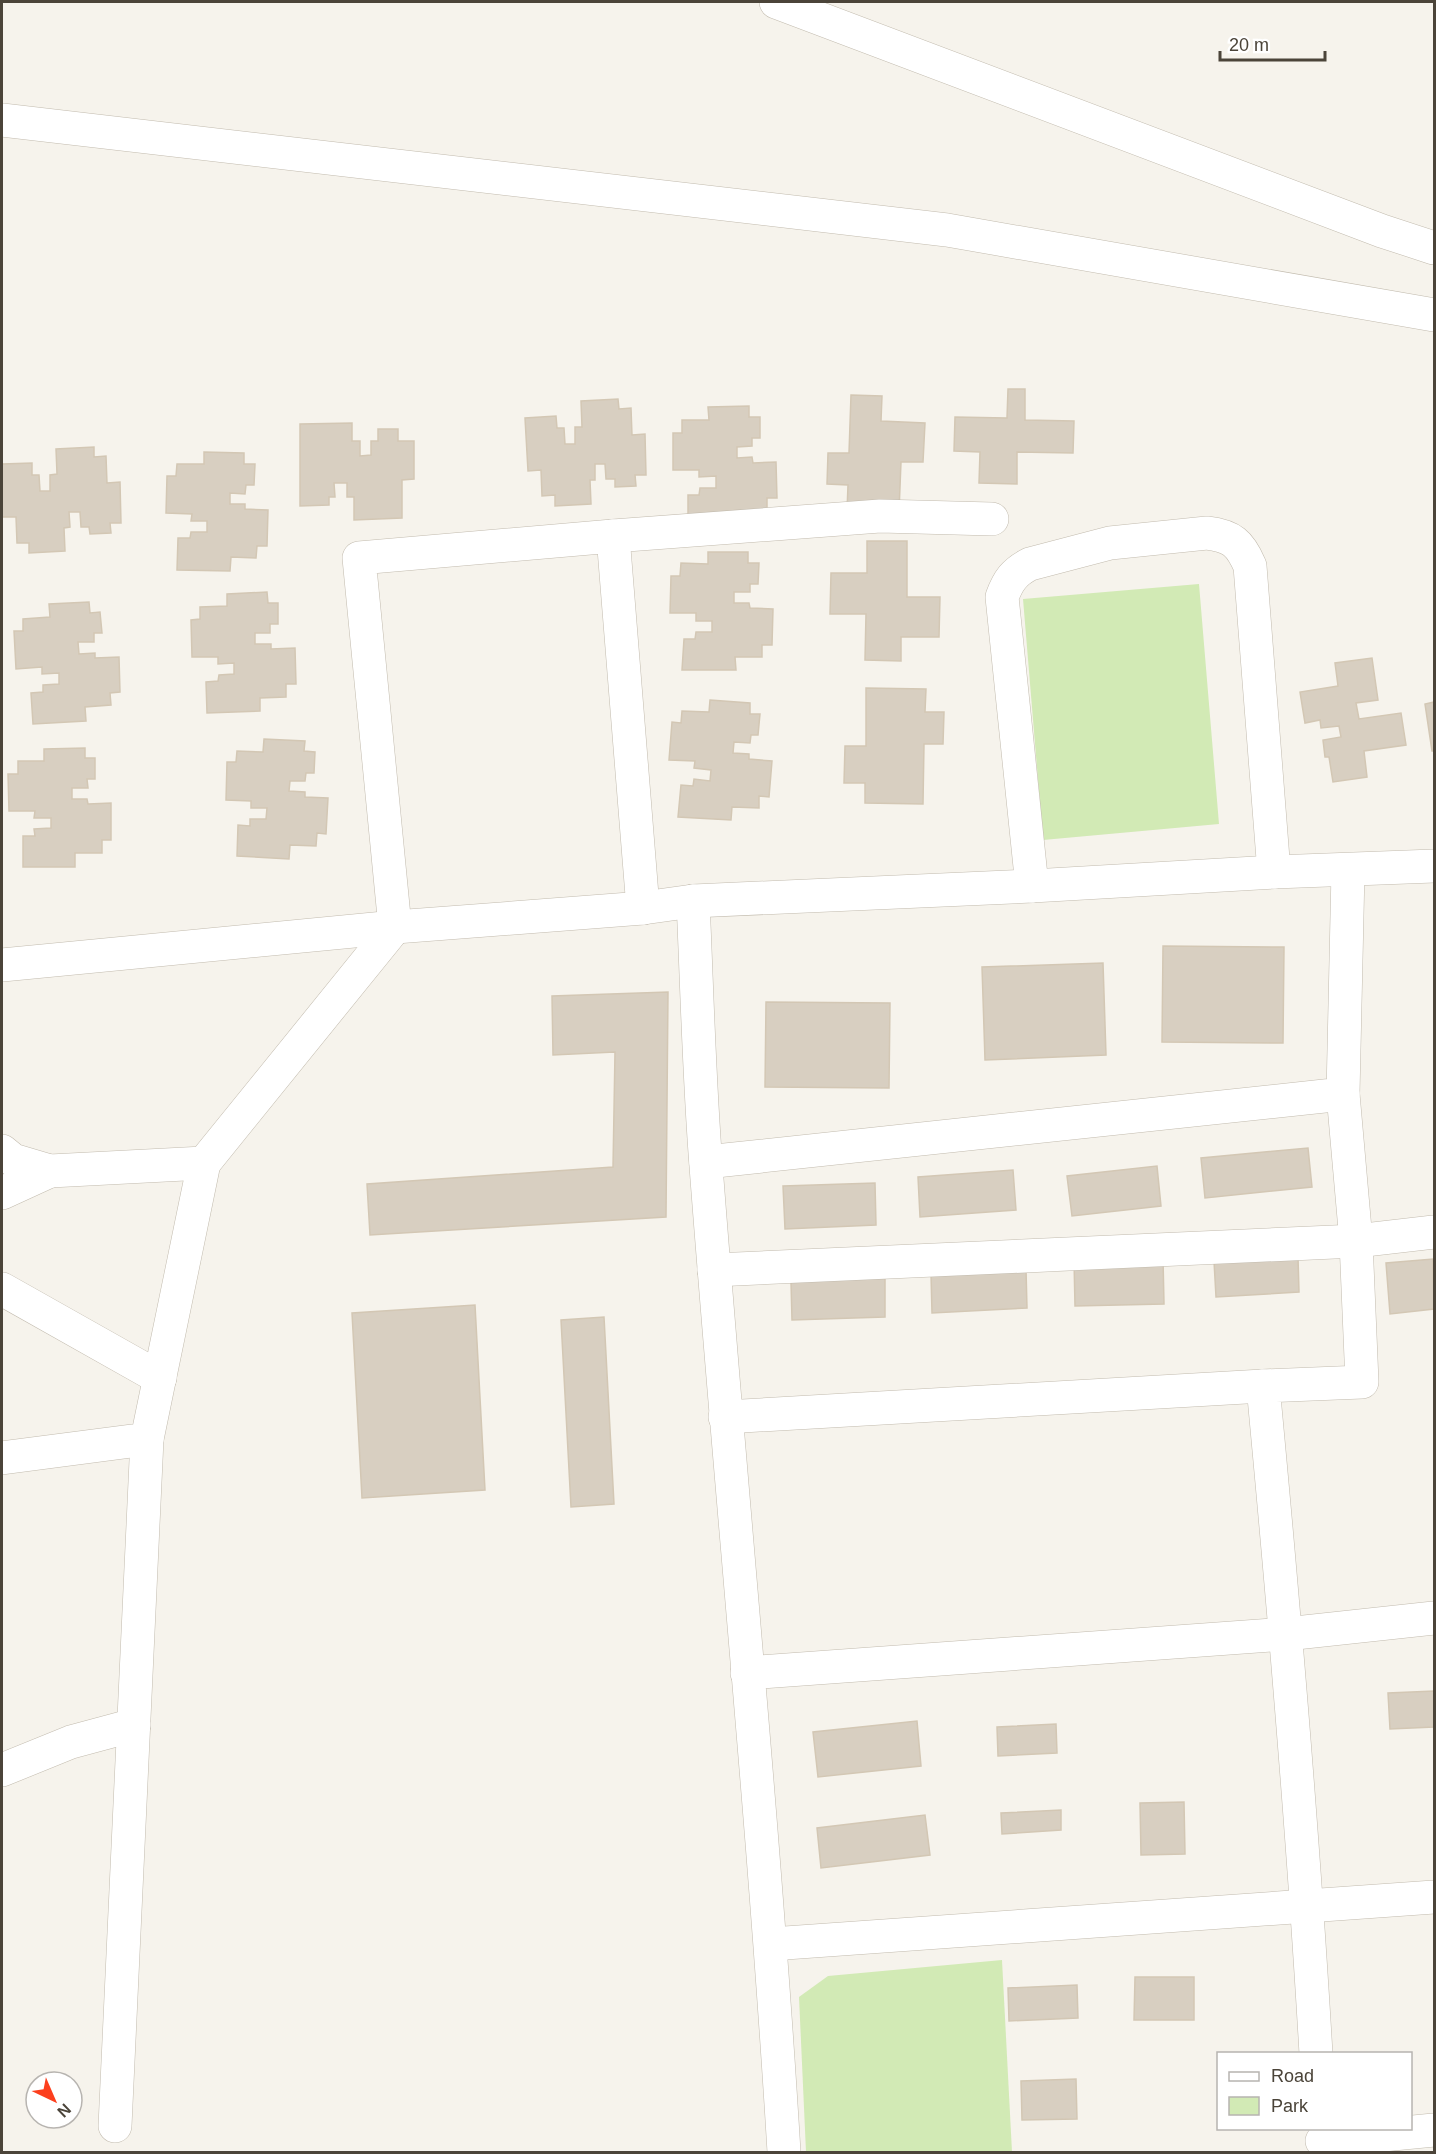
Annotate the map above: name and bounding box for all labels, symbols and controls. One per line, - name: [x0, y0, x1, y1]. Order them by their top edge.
- scale bar: [1220, 24, 1325, 62]
- text: 20 m: [1229, 35, 1269, 55]
- legend: [1217, 2052, 1412, 2130]
- text: Road: [1271, 2066, 1314, 2086]
- north arrow: [24, 2070, 84, 2130]
- text: Park: [1271, 2096, 1309, 2116]
- text: N: [54, 2100, 74, 2121]

